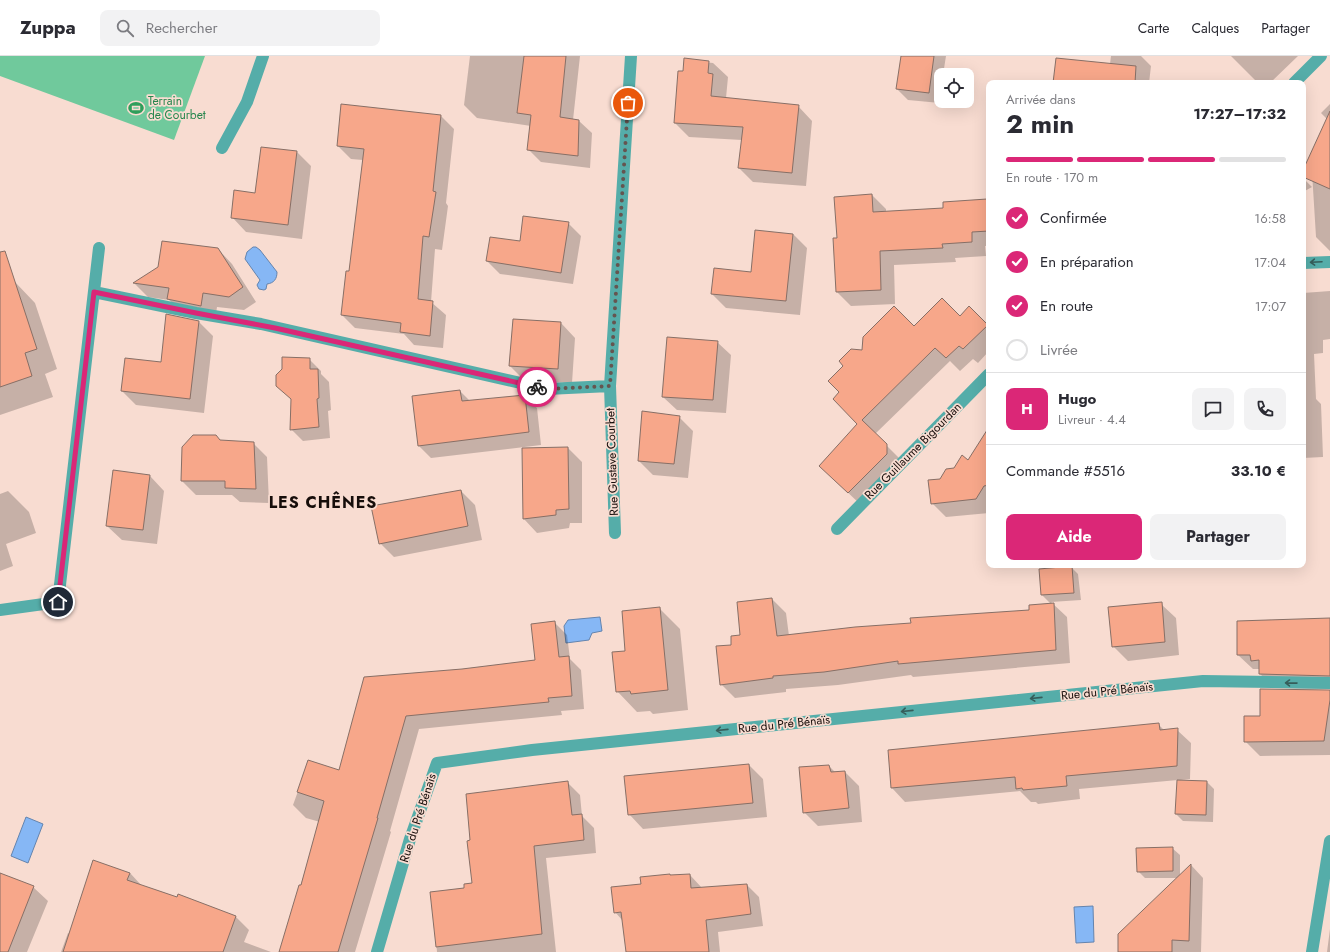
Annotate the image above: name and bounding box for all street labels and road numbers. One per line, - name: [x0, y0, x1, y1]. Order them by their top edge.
- street label: Rue Guillaume Bigourdan: [860, 398, 966, 504]
- street label: Rue Gustave Courbet: [601, 408, 623, 516]
- street label: Rue du Pré Bénaïs: [1060, 677, 1154, 705]
- street label: Rue du Pré Bénaïs: [737, 710, 831, 738]
- street label: Rue du Pré Bénaïs: [395, 771, 441, 865]

